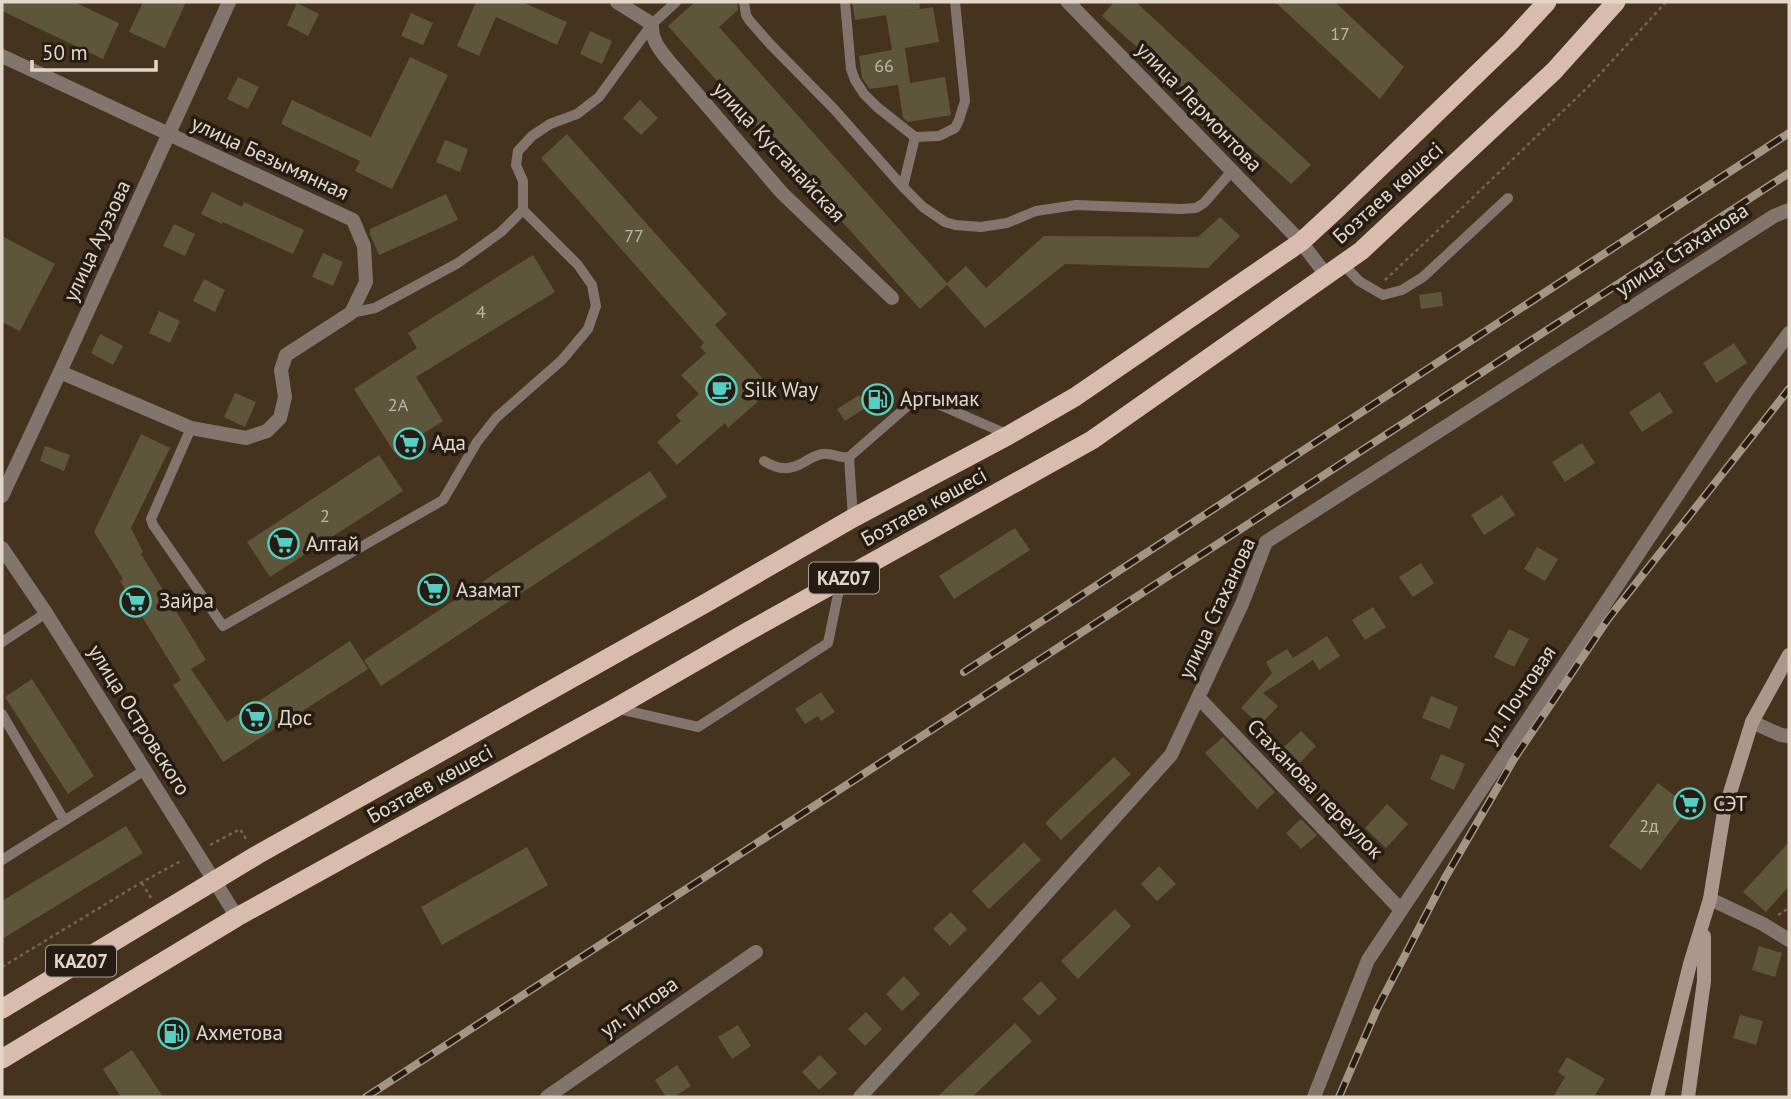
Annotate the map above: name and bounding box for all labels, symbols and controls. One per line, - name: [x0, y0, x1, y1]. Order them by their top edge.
- house number: 17: [1330, 22, 1350, 45]
- scale bar: [32, 28, 156, 72]
- street label: улица Лермонтова: [1130, 36, 1268, 177]
- text: 50 m: [42, 39, 88, 66]
- house number: 66: [874, 54, 894, 77]
- street label: улица Кустанайская: [707, 76, 851, 228]
- street label: улица Безымянная: [187, 109, 353, 206]
- street label: Бозтаев көшесі: [1327, 136, 1449, 249]
- street label: улица Ауэзова: [57, 176, 136, 306]
- street label: улица Стаханова: [1610, 197, 1753, 303]
- house number: 77: [624, 224, 644, 247]
- house number: 4: [476, 300, 486, 323]
- cafe icon: Silk Way: [704, 373, 738, 407]
- place label: Silk Way: [744, 376, 818, 403]
- fuel station icon: Аргымак: [860, 382, 894, 416]
- place label: Аргымак: [900, 385, 979, 412]
- house number: 2А: [388, 393, 409, 416]
- supermarket icon: Ада: [392, 426, 426, 460]
- place label: Ада: [432, 429, 466, 456]
- street label: Бозтаев көшесі: [856, 461, 991, 552]
- house number: 2: [320, 504, 330, 527]
- supermarket icon: Алтай: [266, 527, 300, 561]
- place label: Алтай: [306, 530, 359, 557]
- street label: улица Стаханова: [1172, 533, 1261, 683]
- road number: KAZ07: [809, 562, 879, 594]
- supermarket icon: Азамат: [416, 573, 450, 607]
- place label: Азамат: [456, 576, 521, 603]
- supermarket icon: Зайра: [119, 584, 153, 618]
- place label: Зайра: [159, 587, 214, 614]
- street label: улица Островского: [82, 639, 197, 800]
- street label: ул. Почтовая: [1476, 640, 1562, 750]
- supermarket icon: Дос: [238, 701, 272, 735]
- place label: Дос: [278, 704, 312, 731]
- street label: Стаханова переулок: [1241, 713, 1389, 864]
- street label: Бозтаев көшесі: [362, 738, 497, 829]
- supermarket icon: СЭТ: [1673, 787, 1707, 821]
- place label: СЭТ: [1713, 790, 1748, 817]
- house number: 2д: [1639, 814, 1659, 837]
- road number: KAZ07: [46, 945, 116, 976]
- street label: ул. Титова: [595, 970, 683, 1043]
- fuel station icon: Ахметова: [156, 1016, 190, 1050]
- place label: Ахметова: [196, 1019, 283, 1046]

